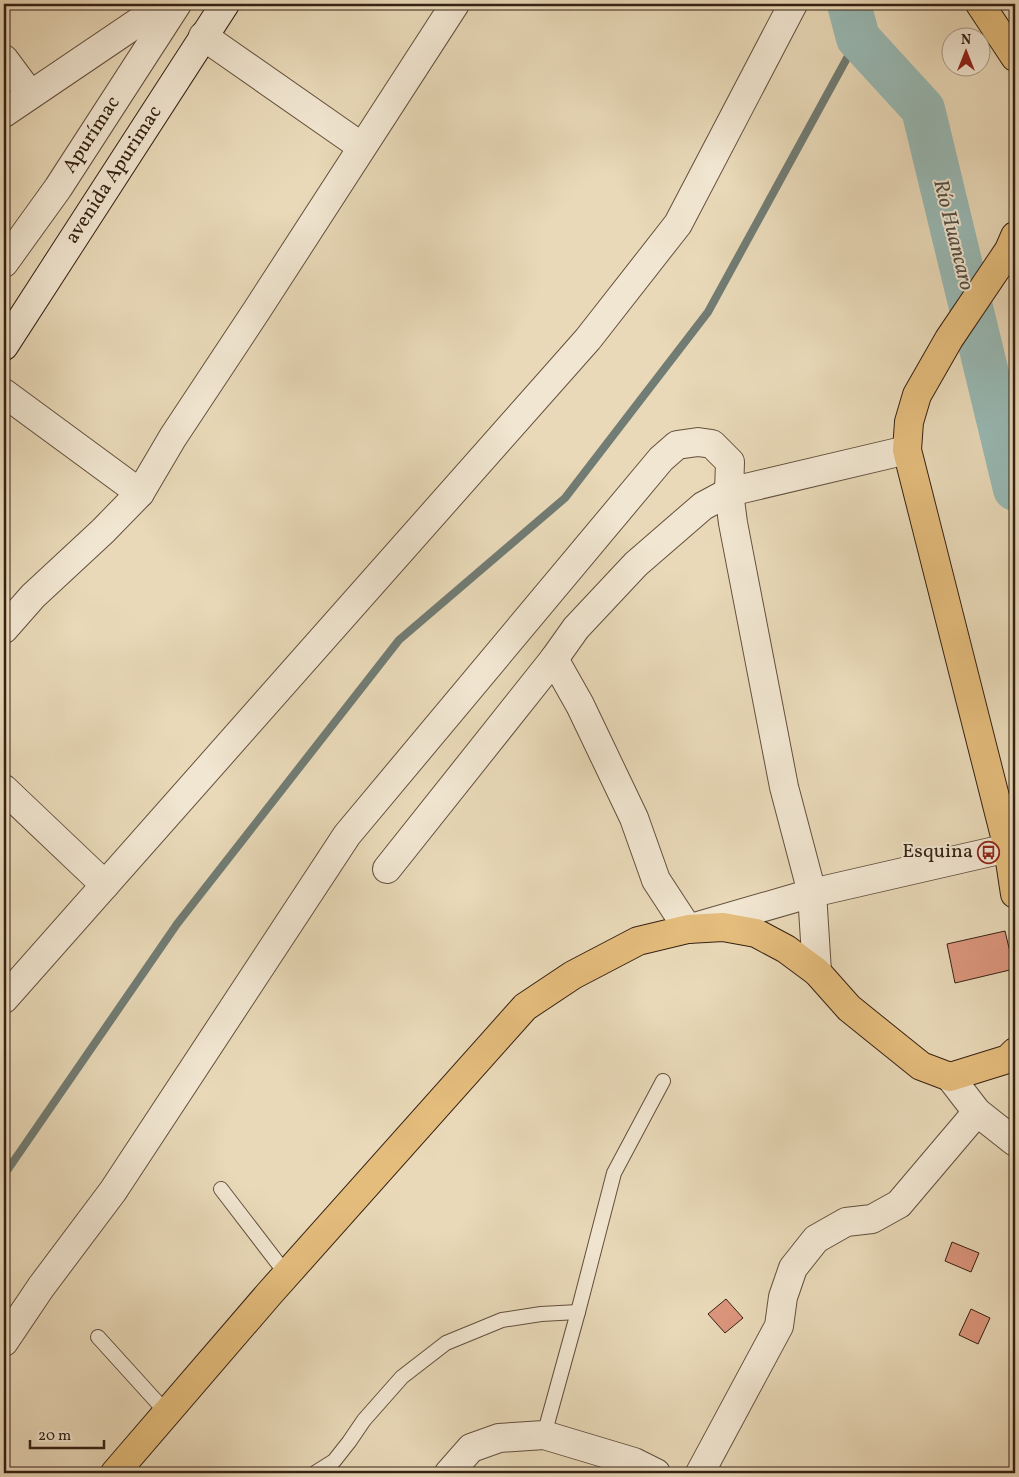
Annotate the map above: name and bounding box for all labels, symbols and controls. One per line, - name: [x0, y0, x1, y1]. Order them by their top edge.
- north arrow: [942, 28, 992, 78]
- text: N: [961, 31, 971, 50]
- street label: Apurímac: [57, 91, 127, 179]
- street label: avenida Apurimac: [59, 100, 169, 249]
- water label: Río Huancaro: [925, 176, 981, 294]
- place label: Esquina: [902, 838, 973, 866]
- bus stop icon: Esquina: [977, 840, 1001, 864]
- scale bar: [30, 1417, 104, 1449]
- text: 20 m: [38, 1426, 71, 1447]

